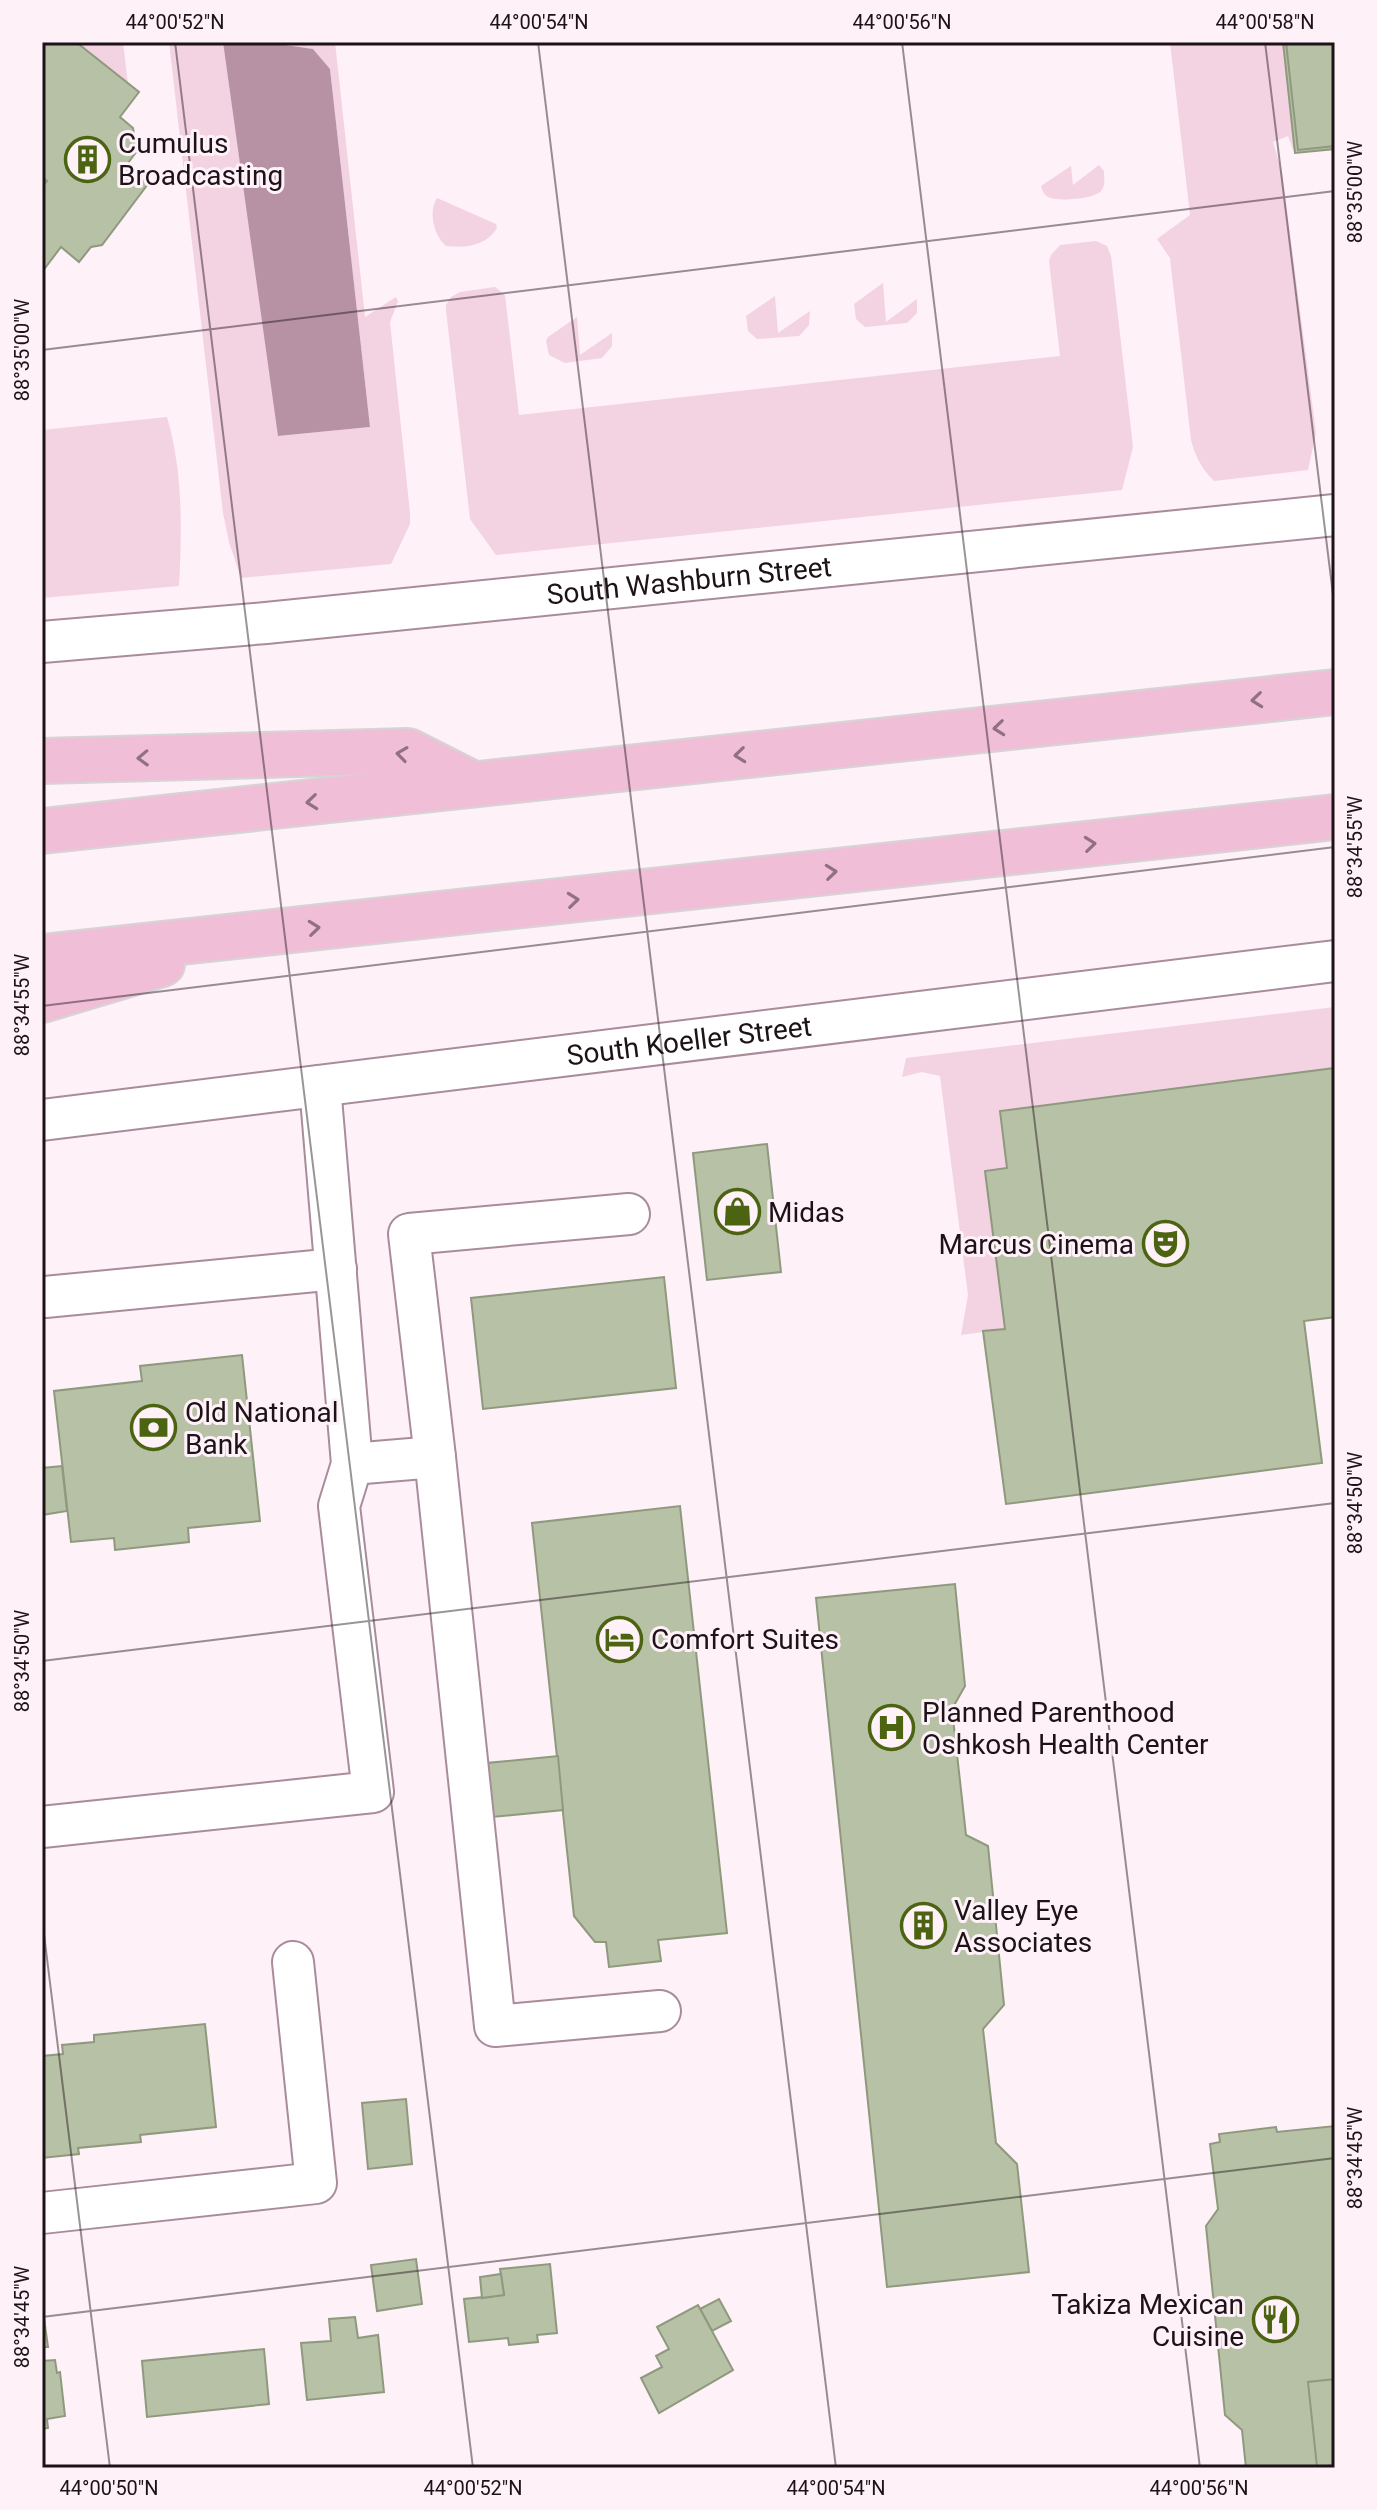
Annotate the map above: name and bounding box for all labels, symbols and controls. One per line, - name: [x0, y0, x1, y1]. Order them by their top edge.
- text: 44°00'52"N: [125, 10, 225, 34]
- text: 44°00'54"N: [489, 10, 589, 34]
- text: 44°00'56"N: [852, 10, 952, 34]
- text: 44°00'58"N: [1215, 10, 1315, 34]
- place label: Cumulus Broadcasting: [118, 127, 283, 192]
- building icon: Cumulus Broadcasting: [63, 135, 111, 183]
- text: 88°35'00"W: [1343, 140, 1367, 243]
- text: 88°35'00"W: [10, 298, 34, 401]
- street label: South Washburn Street: [545, 549, 833, 611]
- one-way arrow: [1251, 692, 1264, 709]
- one-way arrow: [992, 719, 1005, 736]
- one-way arrow: [396, 746, 409, 763]
- one-way arrow: [733, 747, 746, 764]
- one-way arrow: [136, 749, 149, 766]
- one-way arrow: [305, 793, 318, 810]
- text: 88°34'55"W: [1343, 795, 1367, 898]
- one-way arrow: [1084, 835, 1097, 852]
- one-way arrow: [825, 863, 838, 880]
- one-way arrow: [567, 891, 580, 908]
- one-way arrow: [308, 919, 321, 936]
- text: 88°34'55"W: [10, 953, 34, 1056]
- street label: South Koeller Street: [565, 1009, 813, 1072]
- shop icon: Midas: [713, 1188, 761, 1236]
- place label: Midas: [768, 1196, 845, 1229]
- theatre icon: Marcus Cinema: [1141, 1220, 1189, 1268]
- place label: Marcus Cinema: [938, 1228, 1134, 1261]
- place label: Old National Bank: [185, 1396, 338, 1461]
- bank icon: Old National Bank: [130, 1404, 178, 1452]
- text: 88°34'50"W: [1343, 1451, 1367, 1554]
- text: 88°34'50"W: [10, 1609, 34, 1712]
- hotel icon: Comfort Suites: [596, 1615, 644, 1663]
- place label: Comfort Suites: [651, 1623, 839, 1656]
- place label: Planned Parenthood Oshkosh Health Center: [922, 1696, 1209, 1761]
- hospital icon: Planned Parenthood Oshkosh Health Center: [867, 1704, 915, 1752]
- place label: Valley Eye Associates: [954, 1894, 1092, 1959]
- building icon: Valley Eye Associates: [899, 1902, 947, 1950]
- text: 88°34'45"W: [1343, 2106, 1367, 2209]
- text: 88°34'45"W: [10, 2265, 34, 2368]
- place label: Takiza Mexican Cuisine: [1051, 2288, 1244, 2353]
- restaurant icon: Takiza Mexican Cuisine: [1251, 2296, 1299, 2344]
- text: 44°00'50"N: [59, 2476, 159, 2500]
- text: 44°00'52"N: [423, 2476, 523, 2500]
- text: 44°00'54"N: [786, 2476, 886, 2500]
- text: 44°00'56"N: [1149, 2476, 1249, 2500]

